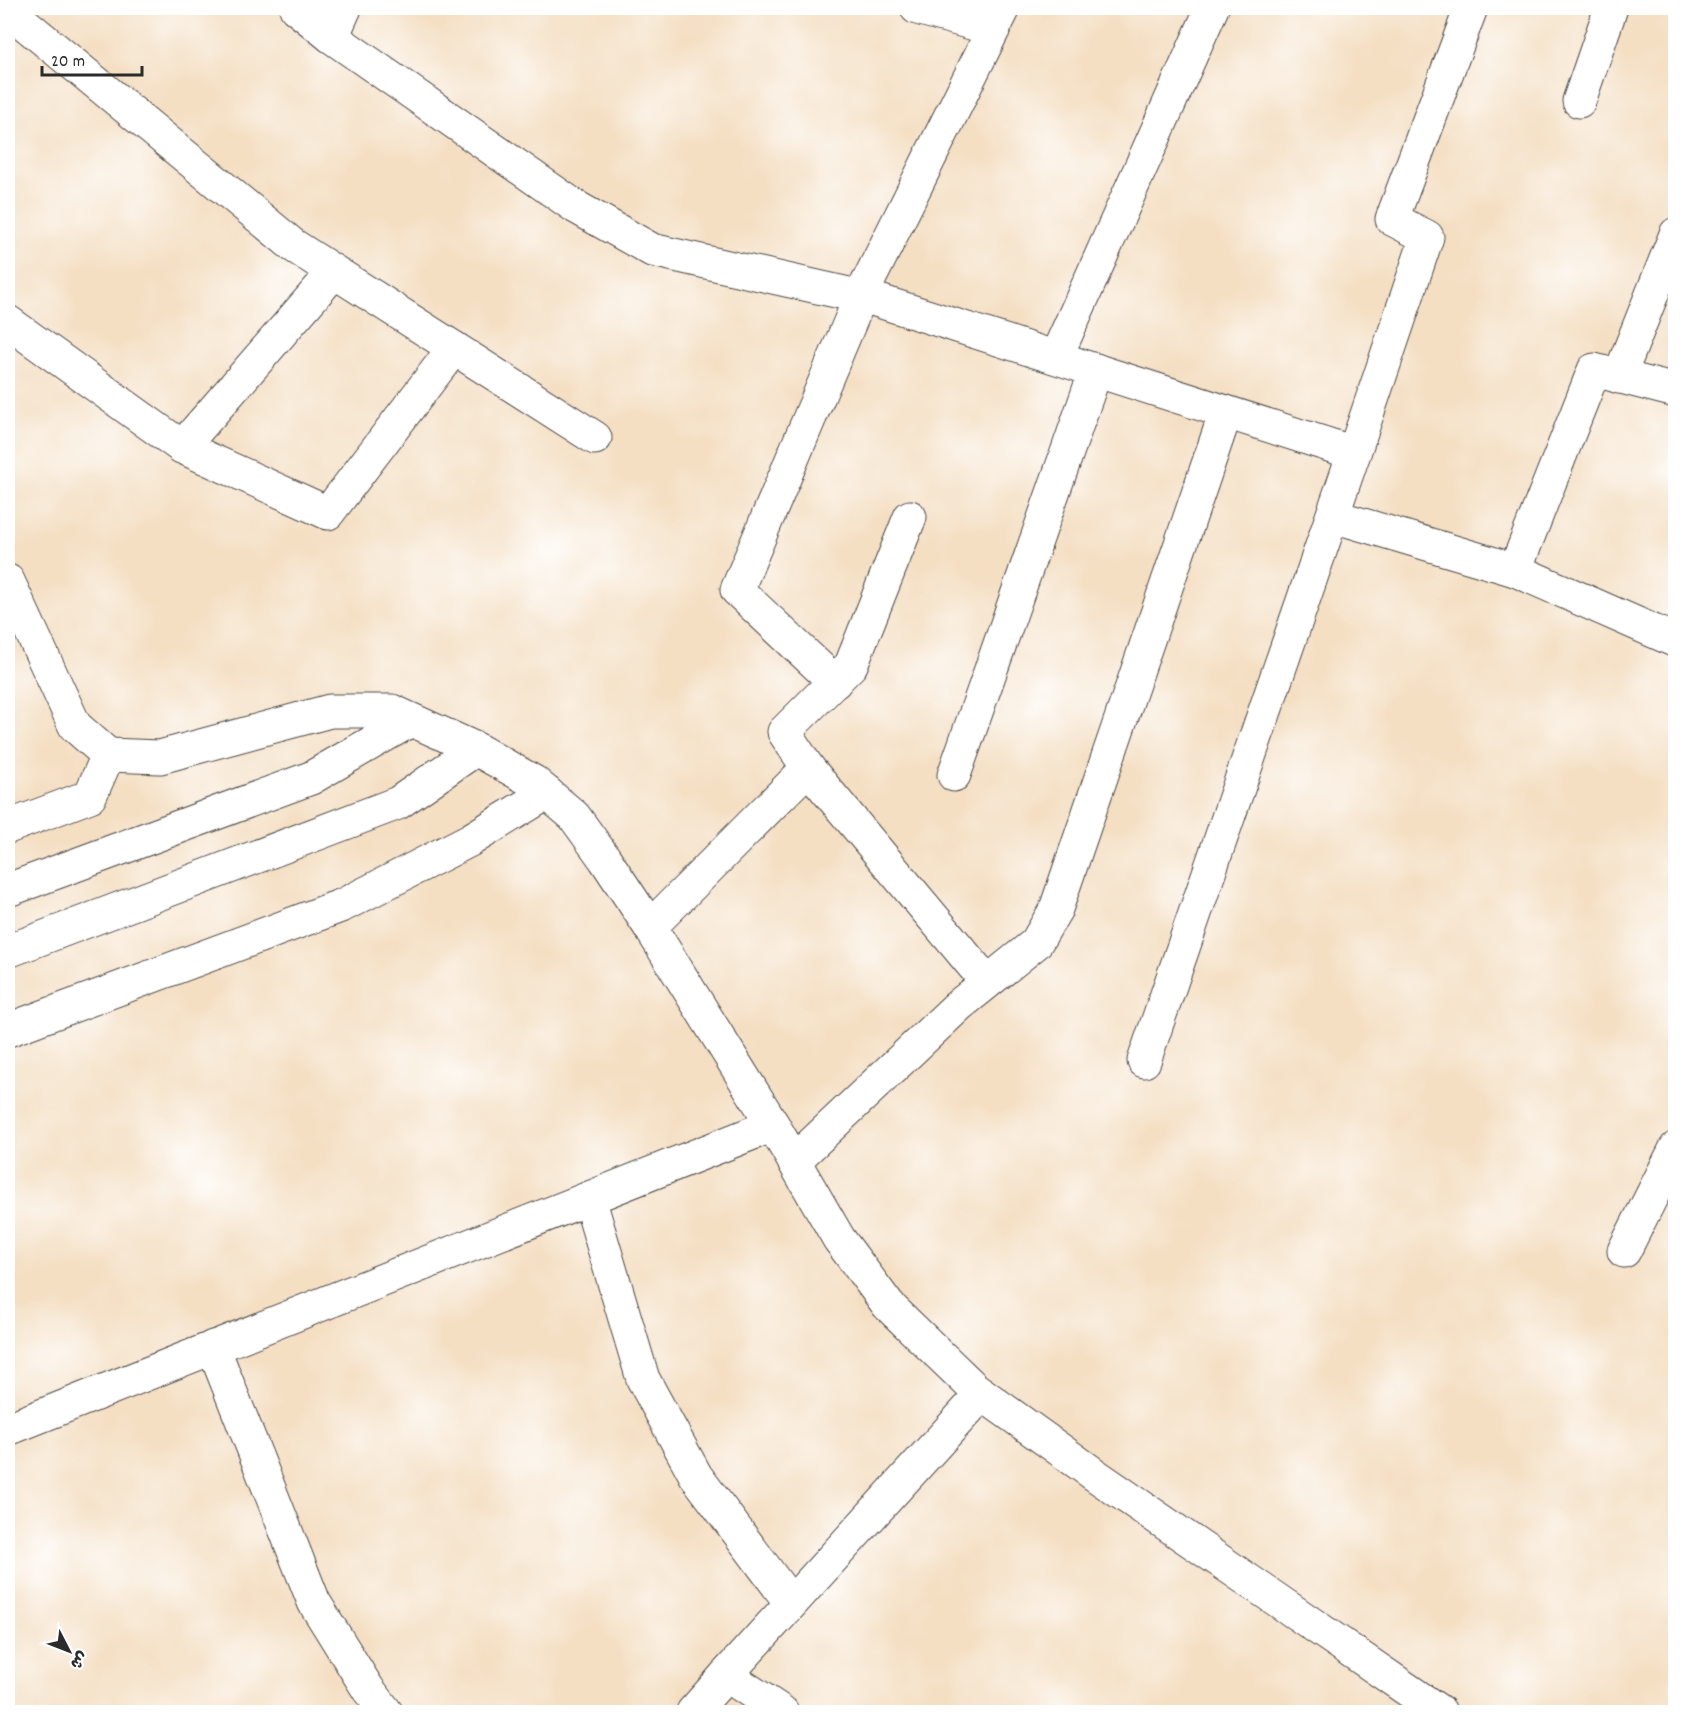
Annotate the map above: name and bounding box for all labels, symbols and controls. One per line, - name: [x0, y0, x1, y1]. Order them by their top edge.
- scale bar: [42, 39, 142, 77]
- text: 20 m: [51, 50, 85, 75]
- north arrow: [39, 1621, 99, 1681]
- text: ش: [64, 1645, 93, 1674]

